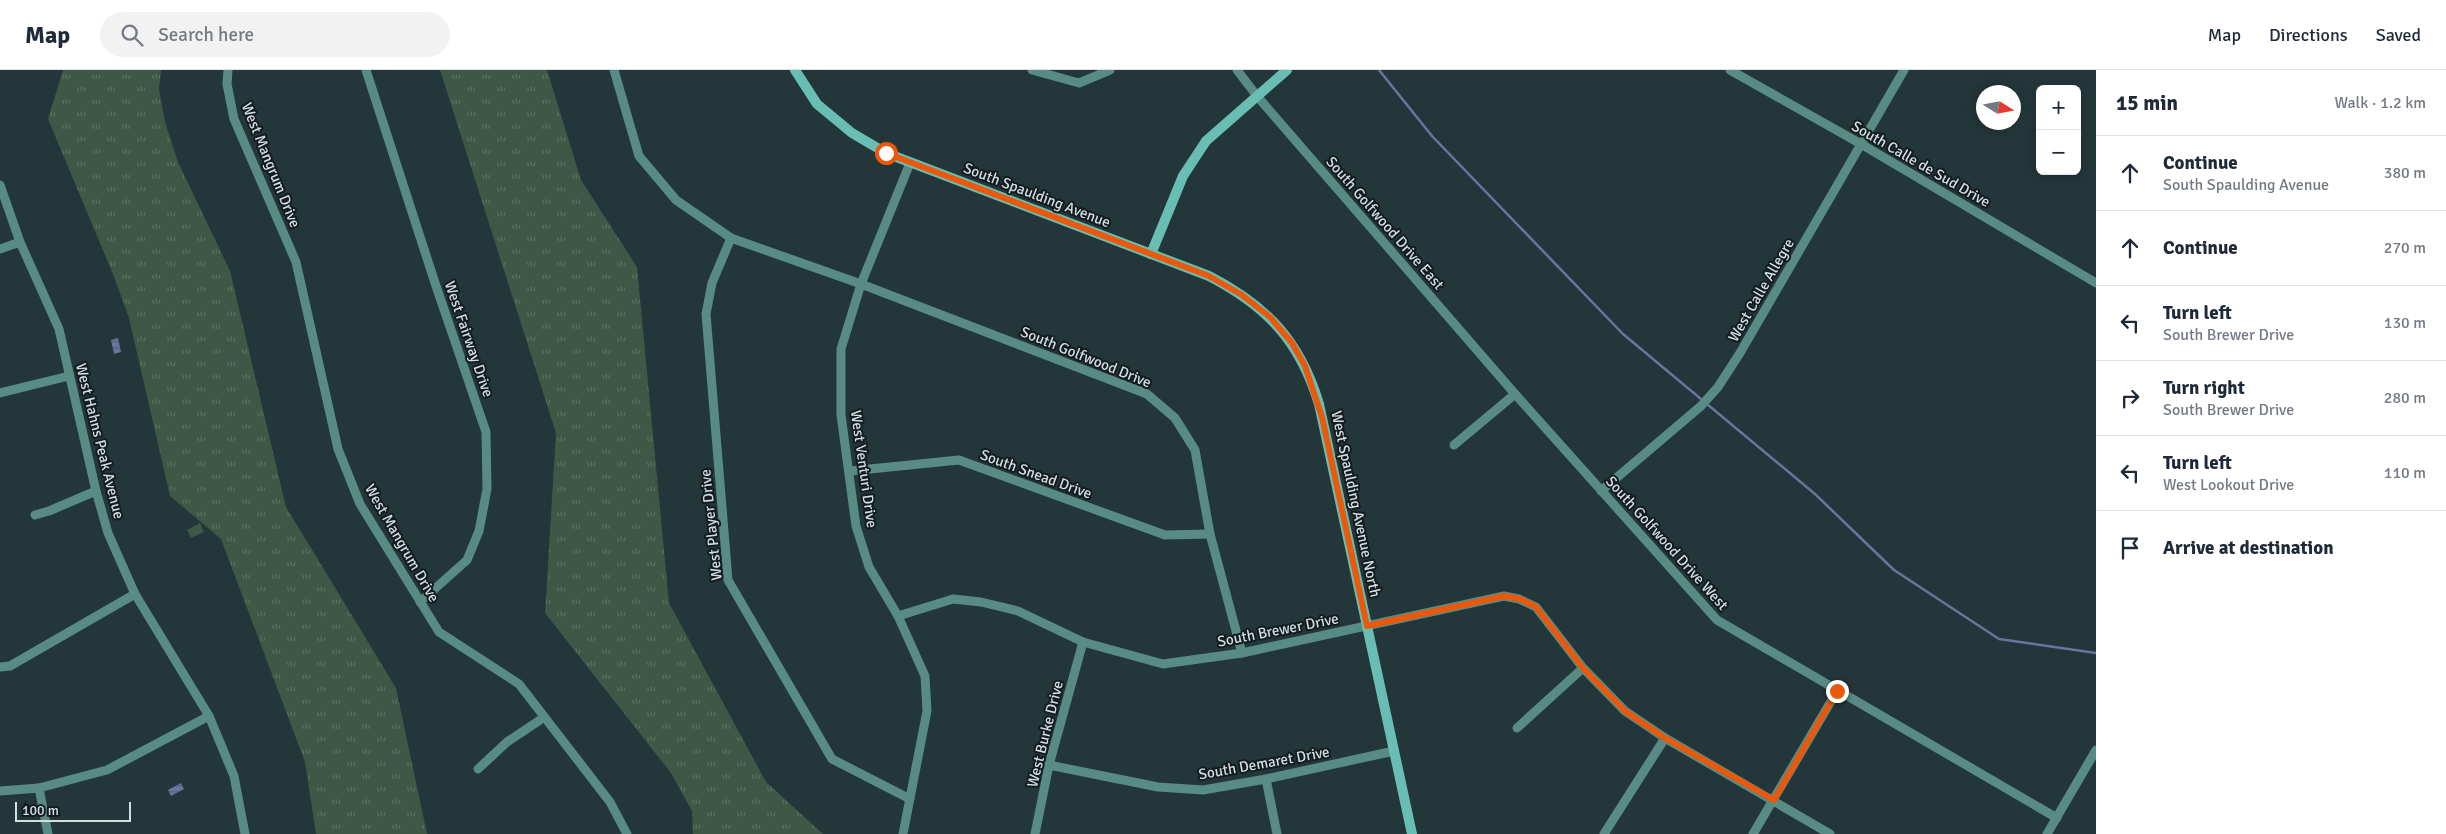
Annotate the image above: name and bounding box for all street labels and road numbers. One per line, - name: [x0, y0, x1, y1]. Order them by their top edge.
- street label: West Mangrum Drive: [238, 100, 304, 230]
- street label: South Calle de Sud Drive: [1849, 117, 1993, 211]
- street label: South Golfwood Drive East: [1322, 153, 1448, 293]
- street label: South Spaulding Avenue: [961, 159, 1113, 231]
- street label: West Calle Allegre: [1724, 235, 1798, 345]
- street label: West Fairway Drive: [441, 279, 497, 399]
- street label: South Golfwood Drive: [1018, 323, 1154, 391]
- street label: West Hahns Peak Avenue: [72, 361, 128, 521]
- street label: West Venturi Drive: [847, 409, 881, 529]
- street label: West Spaulding Avenue North: [1327, 409, 1385, 599]
- street label: South Snead Drive: [978, 445, 1094, 503]
- street label: West Player Drive: [696, 468, 726, 582]
- street label: South Golfwood Drive West: [1602, 472, 1732, 614]
- street label: West Mangrum Drive: [361, 481, 443, 605]
- street label: South Brewer Drive: [1216, 609, 1340, 651]
- street label: West Burke Drive: [1023, 679, 1067, 789]
- street label: South Demaret Drive: [1197, 743, 1331, 783]

